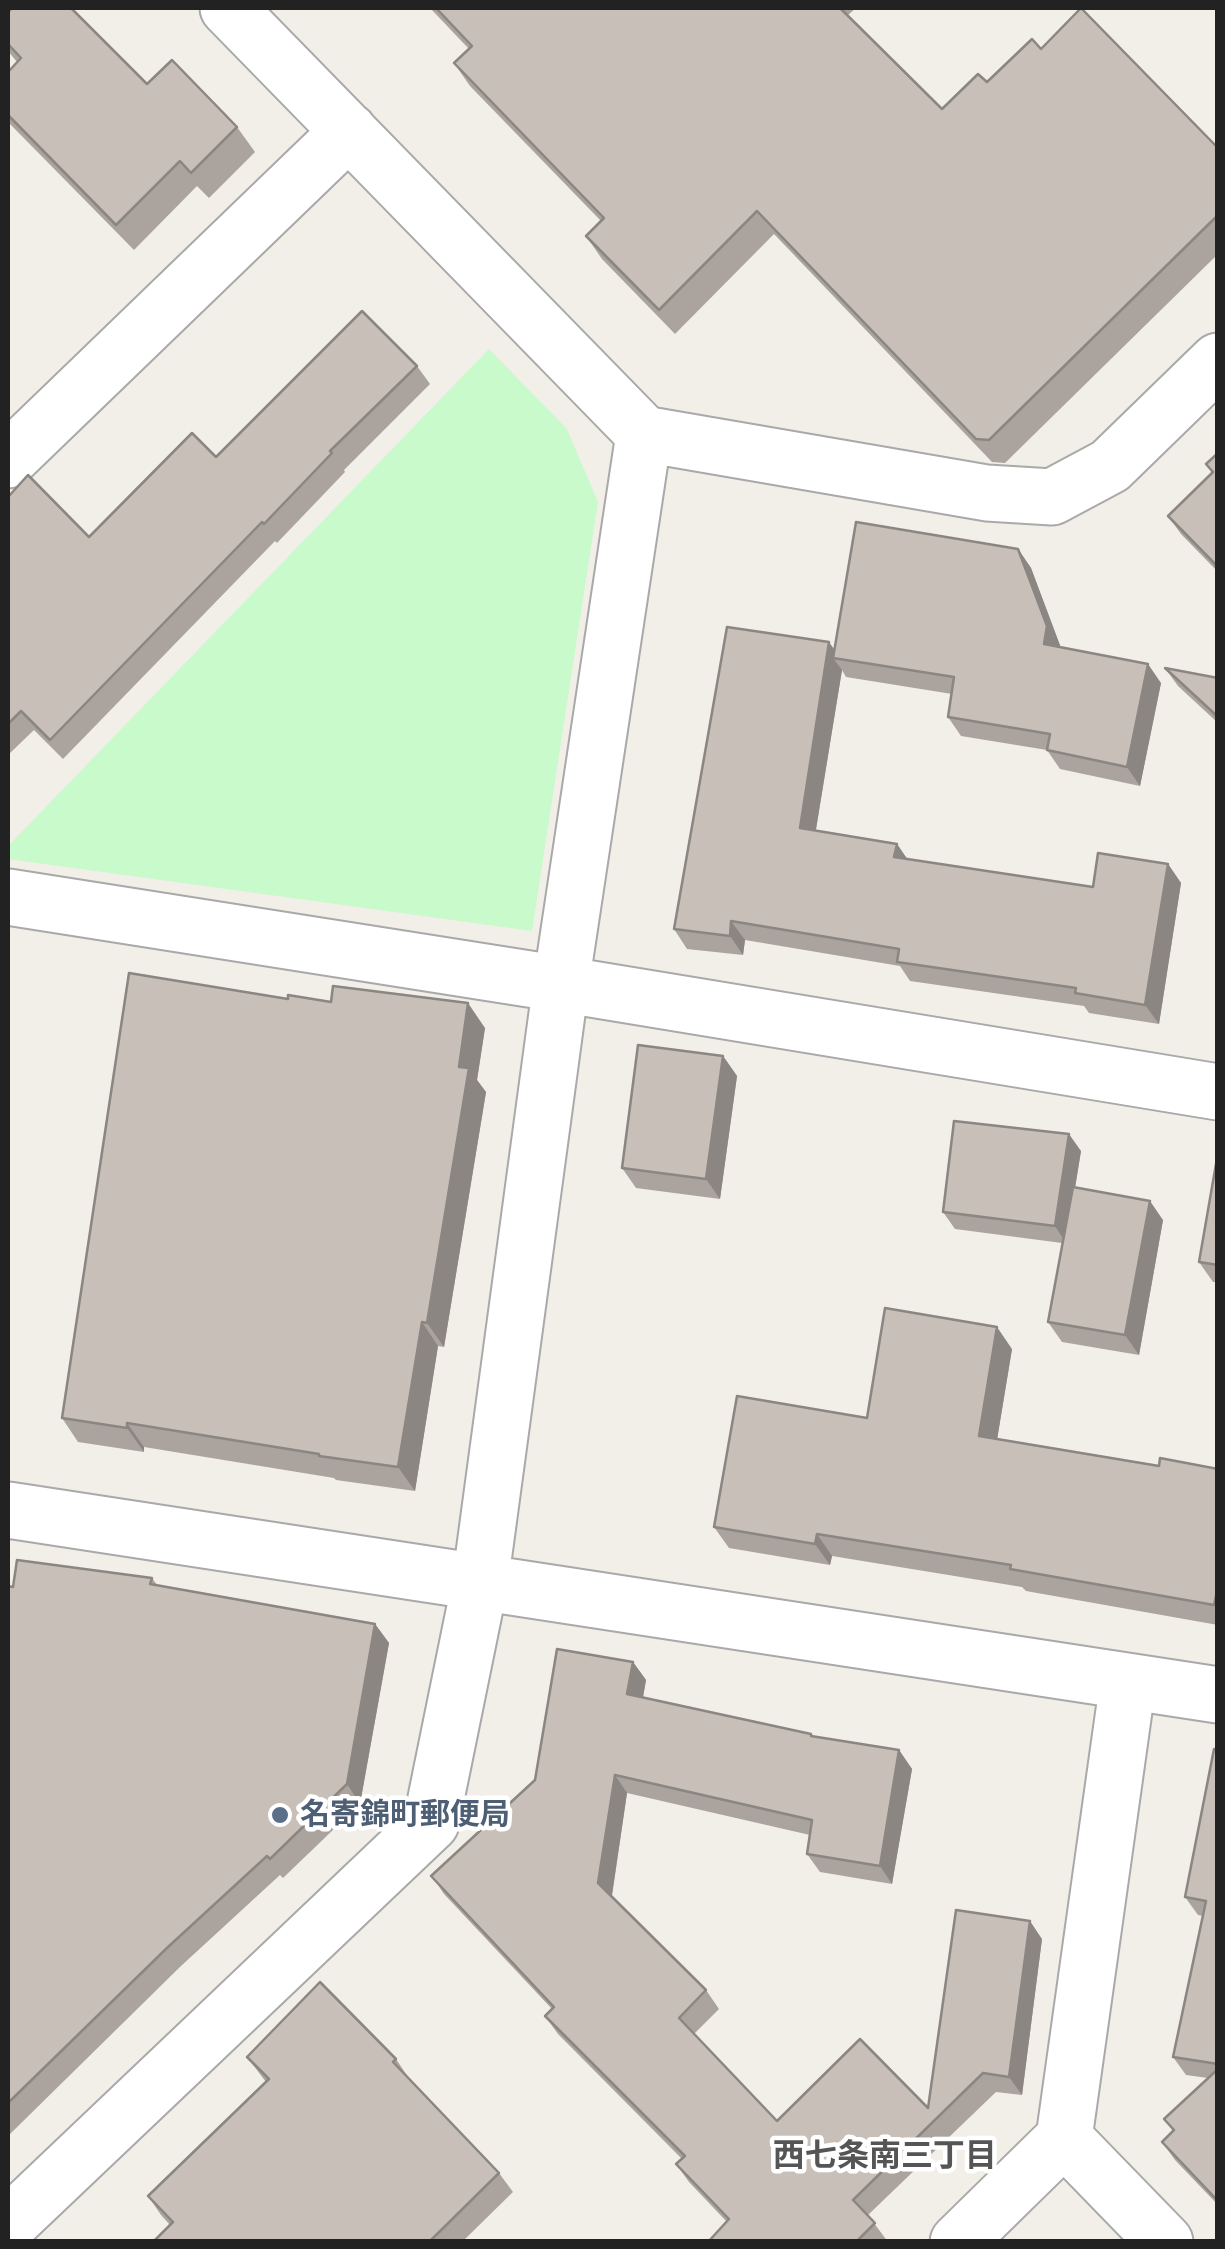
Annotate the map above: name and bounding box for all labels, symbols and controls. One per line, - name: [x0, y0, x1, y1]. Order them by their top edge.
- place label: 名寄錦町郵便局: [300, 1797, 510, 1833]
- marker: 名寄錦町郵便局: [269, 1804, 291, 1826]
- district label: 西七条南三丁目: [773, 2138, 997, 2176]

